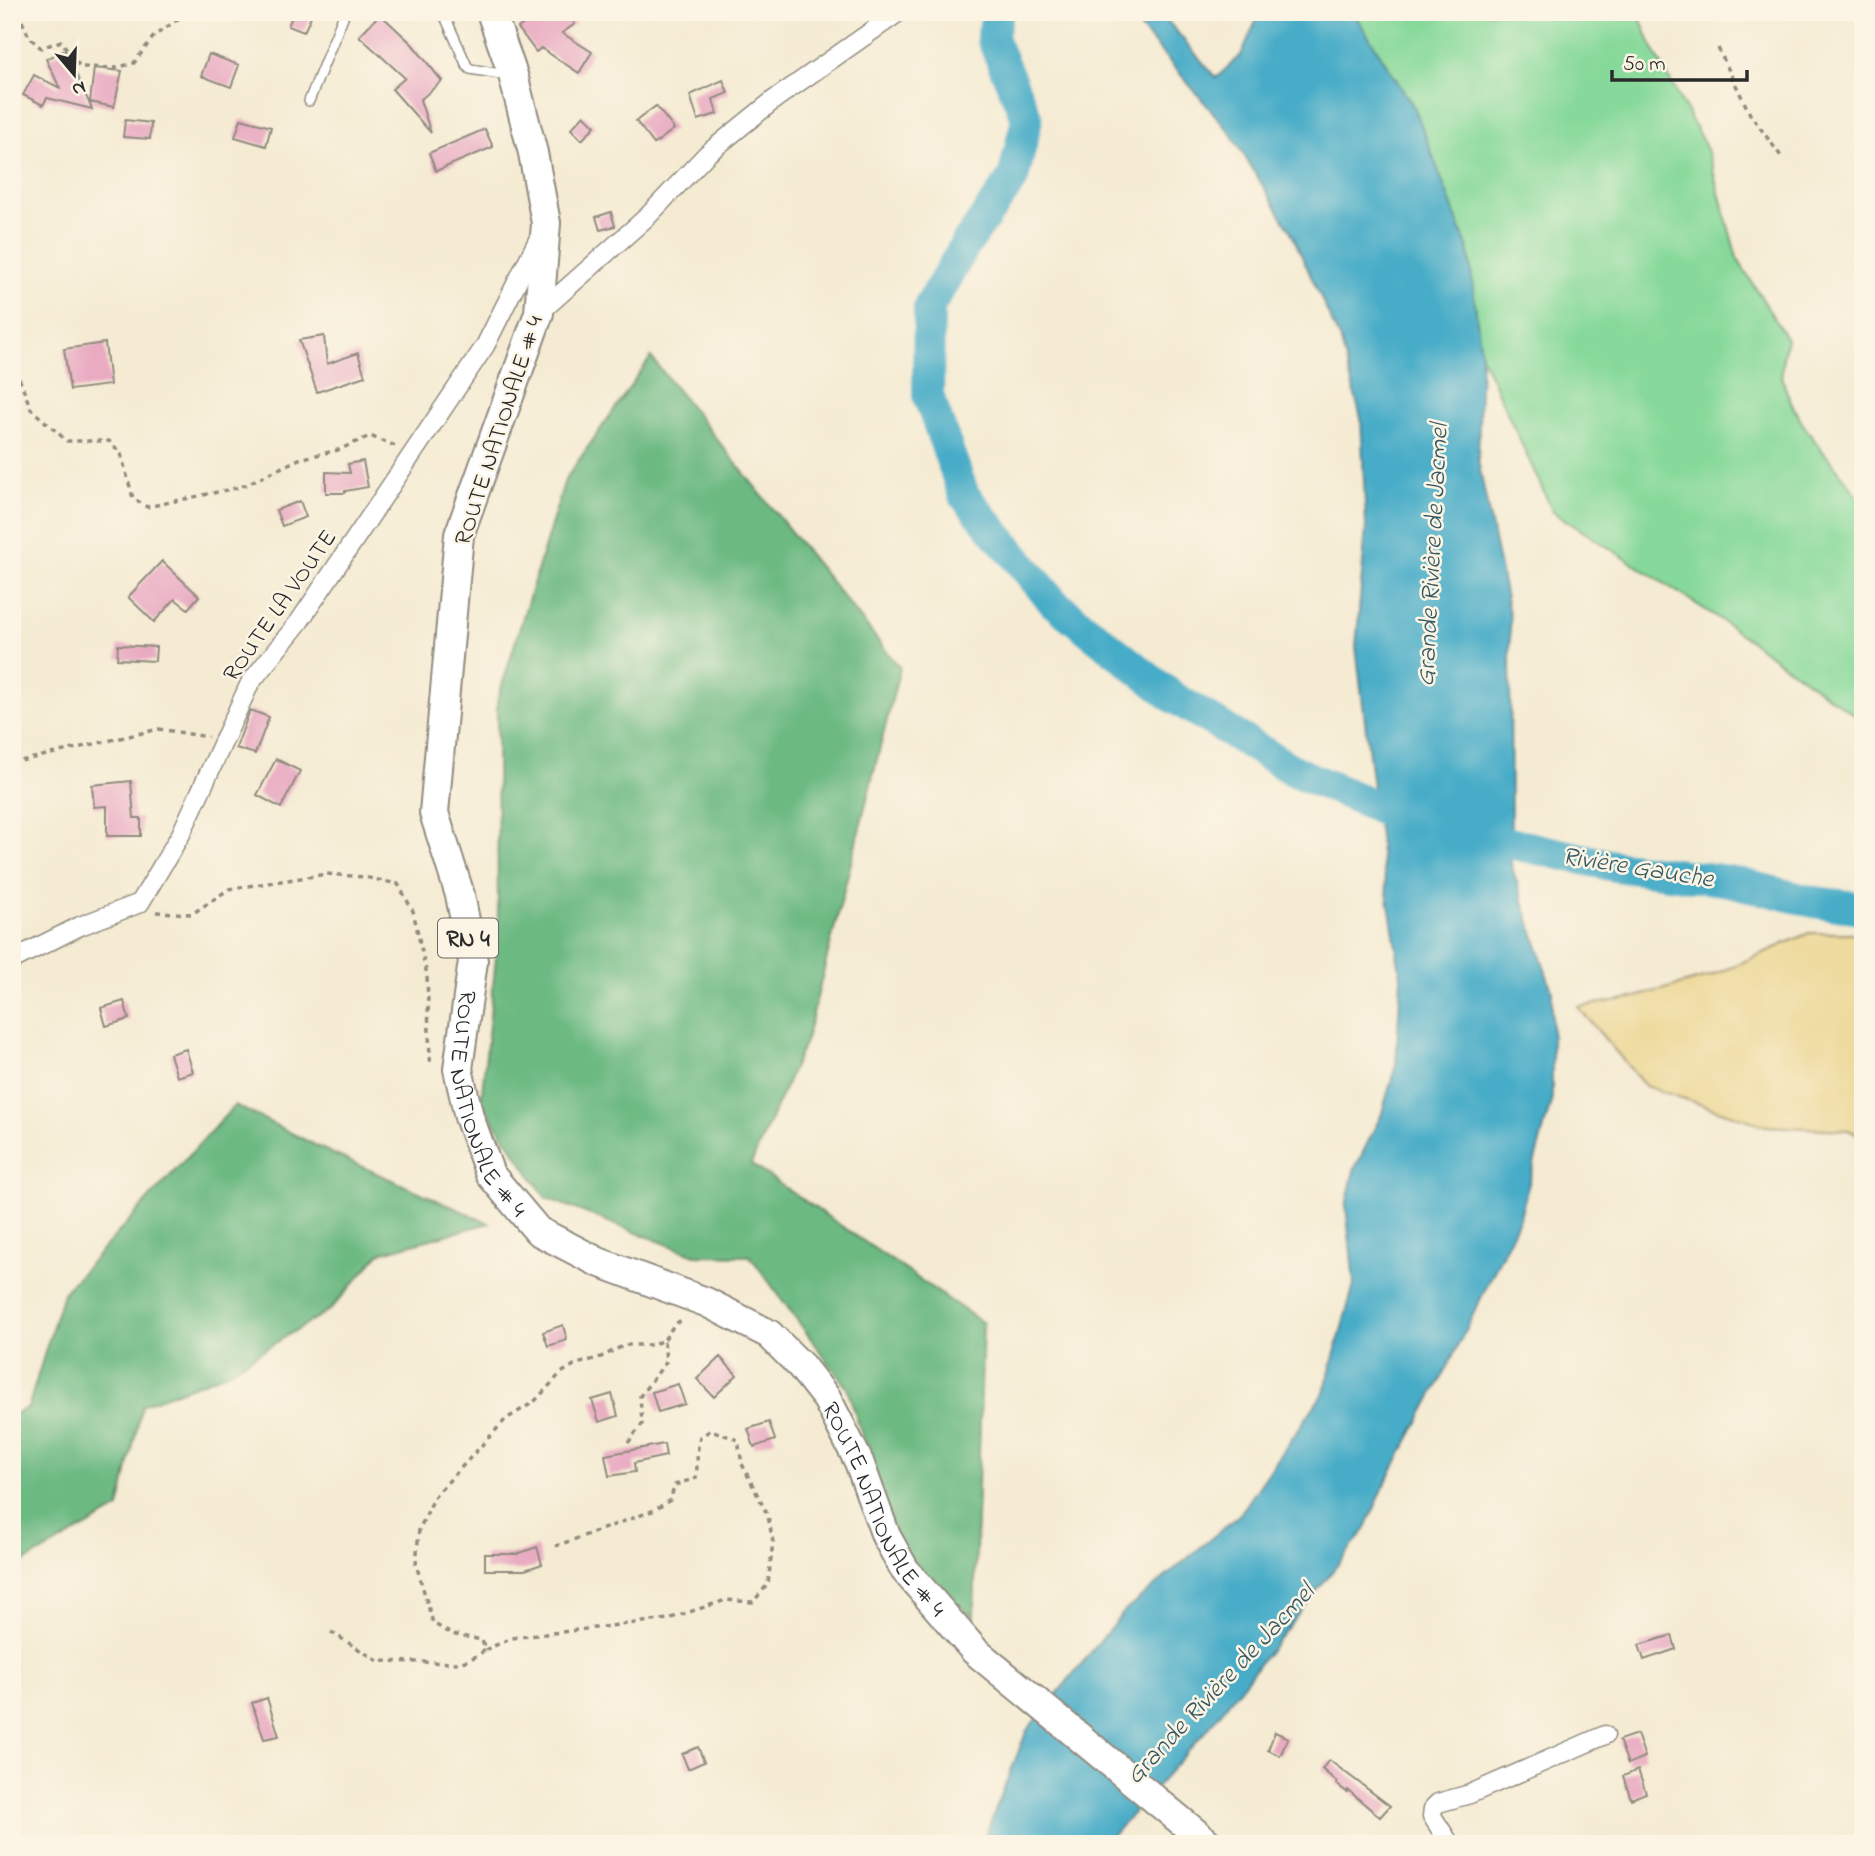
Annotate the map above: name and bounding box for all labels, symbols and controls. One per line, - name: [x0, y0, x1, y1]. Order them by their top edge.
- north arrow: [38, 38, 108, 108]
- scale bar: [1612, 38, 1747, 82]
- text: 50 m: [1623, 50, 1666, 80]
- text: N: [68, 73, 89, 103]
- street label: ROUTE NATIONALE # 4: [447, 311, 554, 550]
- water label: Grande Rivière de Jacmel: [1408, 420, 1460, 687]
- street label: ROUTE LA VOUTE: [215, 523, 347, 690]
- water label: Rivière Gauche: [1559, 838, 1717, 900]
- road number: RN 4: [438, 918, 498, 958]
- street label: ROUTE NATIONALE # 4: [438, 988, 534, 1226]
- street label: ROUTE NATIONALE # 4: [811, 1397, 953, 1626]
- water label: Grande Rivière de Jacmel: [1118, 1574, 1327, 1794]

